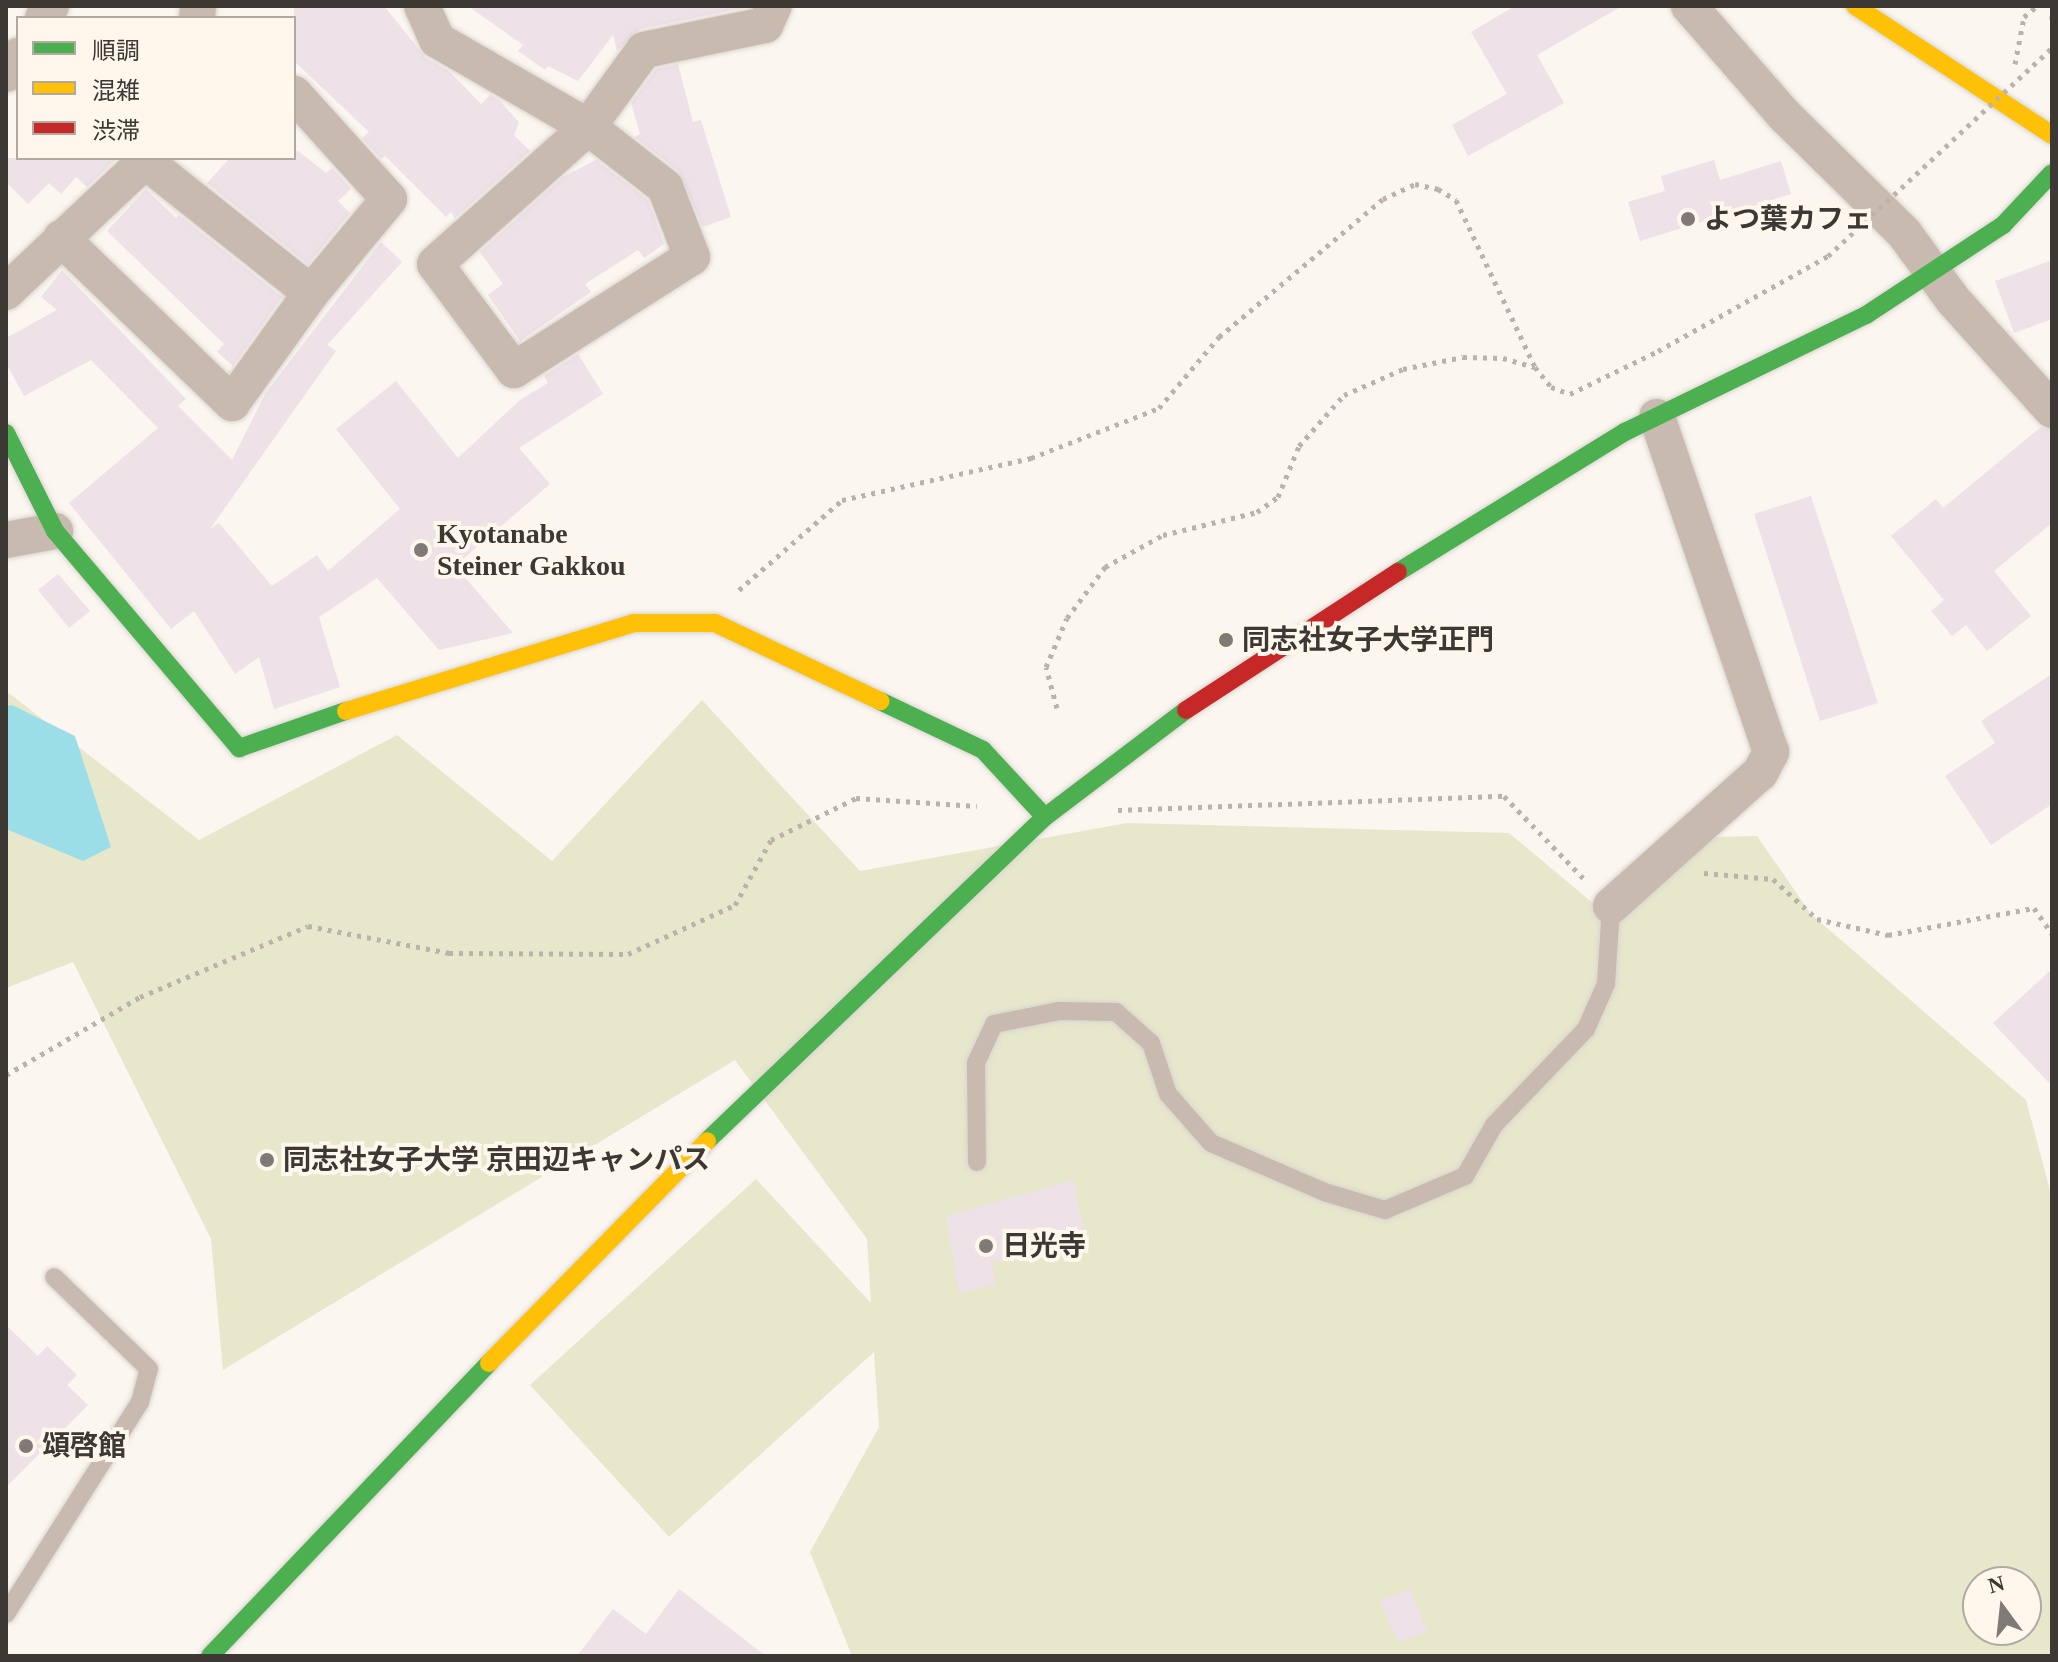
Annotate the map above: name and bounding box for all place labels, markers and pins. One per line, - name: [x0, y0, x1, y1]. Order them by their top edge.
- place label: よつ葉カフェ: [1704, 202, 1872, 236]
- marker: よつ葉カフェ: [1679, 210, 1697, 228]
- place label: Kyotanabe Steiner Gakkou: [437, 517, 626, 583]
- marker: Kyotanabe Steiner Gakkou: [412, 541, 430, 559]
- place label: 同志社女子大学正門: [1242, 623, 1494, 657]
- marker: 同志社女子大学正門: [1217, 631, 1235, 649]
- place label: 同志社女子大学 京田辺キャンパス: [283, 1143, 710, 1177]
- marker: 同志社女子大学 京田辺キャンパス: [258, 1151, 276, 1169]
- place label: 日光寺: [1002, 1229, 1086, 1263]
- marker: 日光寺: [977, 1237, 995, 1255]
- place label: 頌啓館: [42, 1429, 126, 1463]
- marker: 頌啓館: [17, 1437, 35, 1455]

